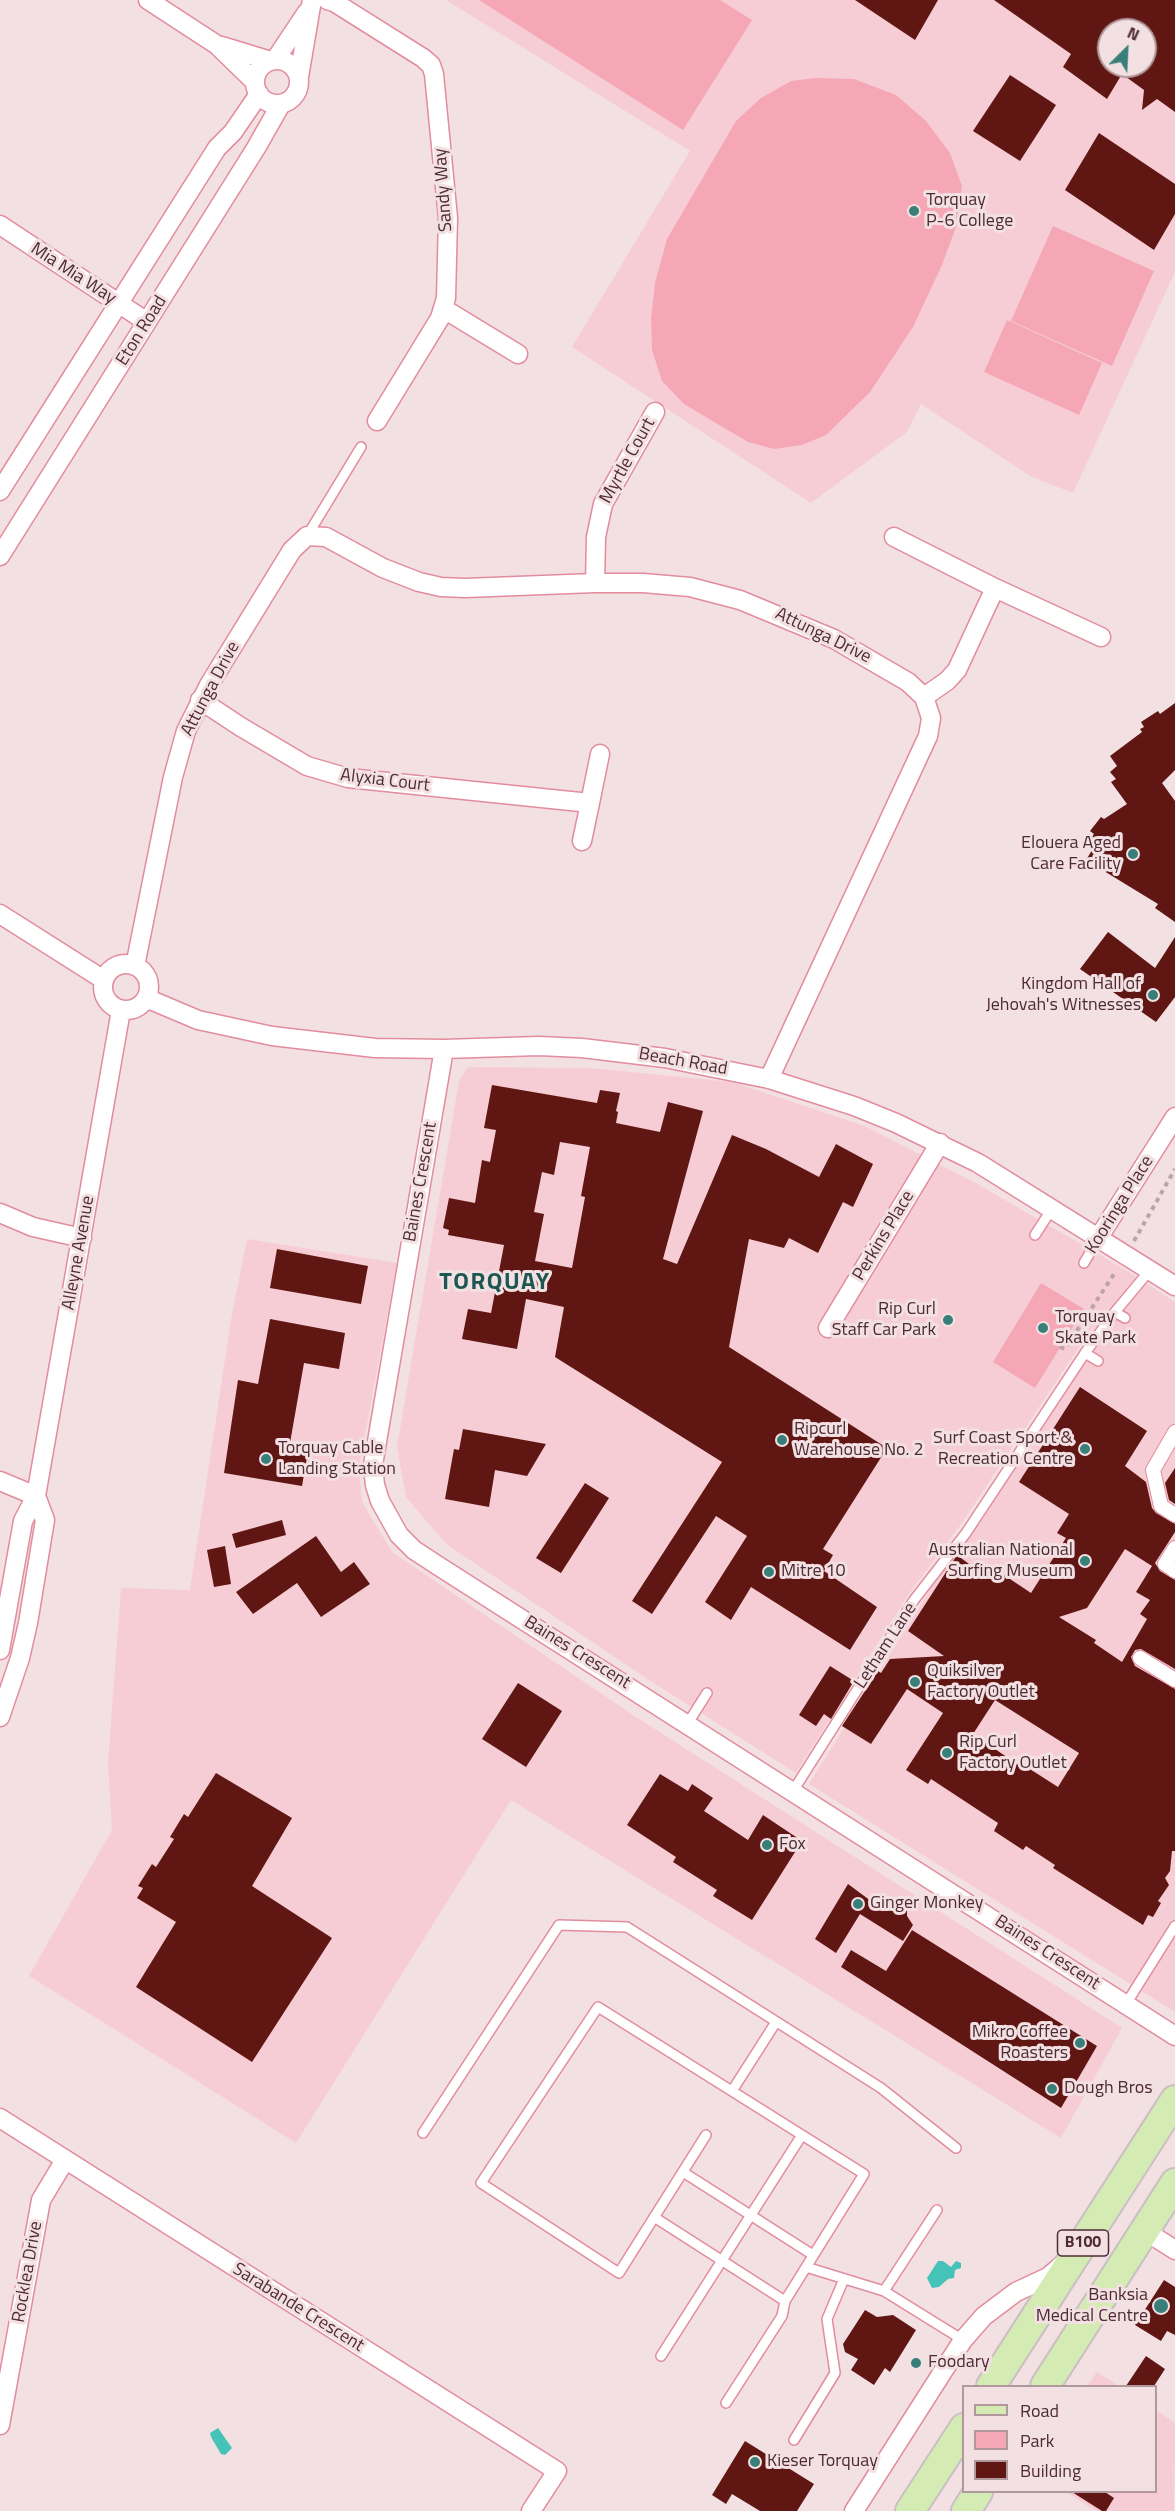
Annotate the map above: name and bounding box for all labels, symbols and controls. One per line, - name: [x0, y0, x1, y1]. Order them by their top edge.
- north arrow: [1097, 18, 1157, 78]
- text: N: [1124, 20, 1143, 47]
- street label: Sandy Way: [430, 147, 458, 233]
- place label: Torquay P-6 College: [926, 190, 1013, 232]
- marker: Torquay P-6 College: [907, 204, 921, 218]
- street label: Mia Mia Way: [26, 238, 120, 310]
- street label: Eton Road: [112, 292, 172, 370]
- street label: Myrtle Court: [596, 414, 660, 508]
- street label: Attunga Drive: [772, 604, 874, 668]
- street label: Attunga Drive: [177, 638, 245, 740]
- street label: Alyxia Court: [339, 765, 431, 797]
- place label: Elouera Aged Care Facility: [1021, 833, 1121, 876]
- marker: Elouera Aged Care Facility: [1126, 847, 1140, 861]
- place label: Kingdom Hall of Jehovah's Witnesses: [986, 974, 1141, 1016]
- marker: Kingdom Hall of Jehovah's Witnesses: [1146, 988, 1160, 1002]
- street label: Beach Road: [637, 1044, 729, 1080]
- street label: Baines Crescent: [400, 1120, 442, 1244]
- street label: Kooringa Place: [1081, 1152, 1159, 1258]
- street label: Perkins Place: [849, 1187, 919, 1285]
- street label: Alleyne Avenue: [58, 1194, 100, 1312]
- district label: TORQUAY: [439, 1269, 551, 1297]
- place label: Rip Curl Staff Car Park: [832, 1299, 936, 1342]
- place label: Torquay Skate Park: [1055, 1307, 1136, 1350]
- marker: Rip Curl Staff Car Park: [941, 1313, 955, 1327]
- marker: Torquay Skate Park: [1036, 1321, 1050, 1335]
- place label: Ripcurl Warehouse No. 2: [794, 1419, 923, 1462]
- place label: Surf Coast Sport & Recreation Centre: [933, 1428, 1073, 1470]
- marker: Ripcurl Warehouse No. 2: [775, 1433, 789, 1447]
- place label: Torquay Cable Landing Station: [278, 1438, 396, 1480]
- marker: Surf Coast Sport & Recreation Centre: [1078, 1442, 1092, 1456]
- marker: Torquay Cable Landing Station: [259, 1452, 273, 1466]
- place label: Australian National Surfing Museum: [928, 1540, 1073, 1582]
- marker: Australian National Surfing Museum: [1078, 1554, 1092, 1568]
- place label: Mitre 10: [781, 1561, 846, 1583]
- marker: Mitre 10: [762, 1565, 776, 1579]
- street label: Letham Lane: [850, 1599, 922, 1693]
- street label: Baines Crescent: [520, 1612, 634, 1694]
- place label: Quiksilver Factory Outlet: [927, 1661, 1035, 1704]
- marker: Quiksilver Factory Outlet: [908, 1675, 922, 1689]
- place label: Rip Curl Factory Outlet: [959, 1732, 1067, 1774]
- marker: Rip Curl Factory Outlet: [940, 1746, 954, 1760]
- place label: Fox: [779, 1834, 806, 1856]
- marker: Fox: [760, 1838, 774, 1852]
- place label: Ginger Monkey: [870, 1893, 983, 1915]
- marker: Ginger Monkey: [851, 1897, 865, 1911]
- street label: Baines Crescent: [990, 1911, 1104, 1995]
- place label: Mikro Coffee Roasters: [972, 2022, 1068, 2064]
- marker: Mikro Coffee Roasters: [1073, 2036, 1087, 2050]
- place label: Dough Bros: [1064, 2078, 1153, 2100]
- marker: Dough Bros: [1045, 2082, 1059, 2096]
- street label: Rocklea Drive: [8, 2220, 48, 2324]
- road number: B100: [1058, 2230, 1108, 2256]
- street label: Sarabande Crescent: [228, 2259, 368, 2357]
- place label: Banksia Medical Centre: [1036, 2285, 1148, 2328]
- marker: Banksia Medical Centre: [1152, 2297, 1170, 2315]
- place label: Foodary: [928, 2352, 990, 2374]
- marker: Foodary: [909, 2356, 923, 2370]
- legend: [962, 2385, 1157, 2493]
- text: Road: [1020, 2397, 1059, 2424]
- text: Park: [1020, 2427, 1054, 2454]
- place label: Kieser Torquay: [767, 2451, 878, 2473]
- marker: Kieser Torquay: [748, 2455, 762, 2469]
- text: Building: [1020, 2457, 1081, 2484]

